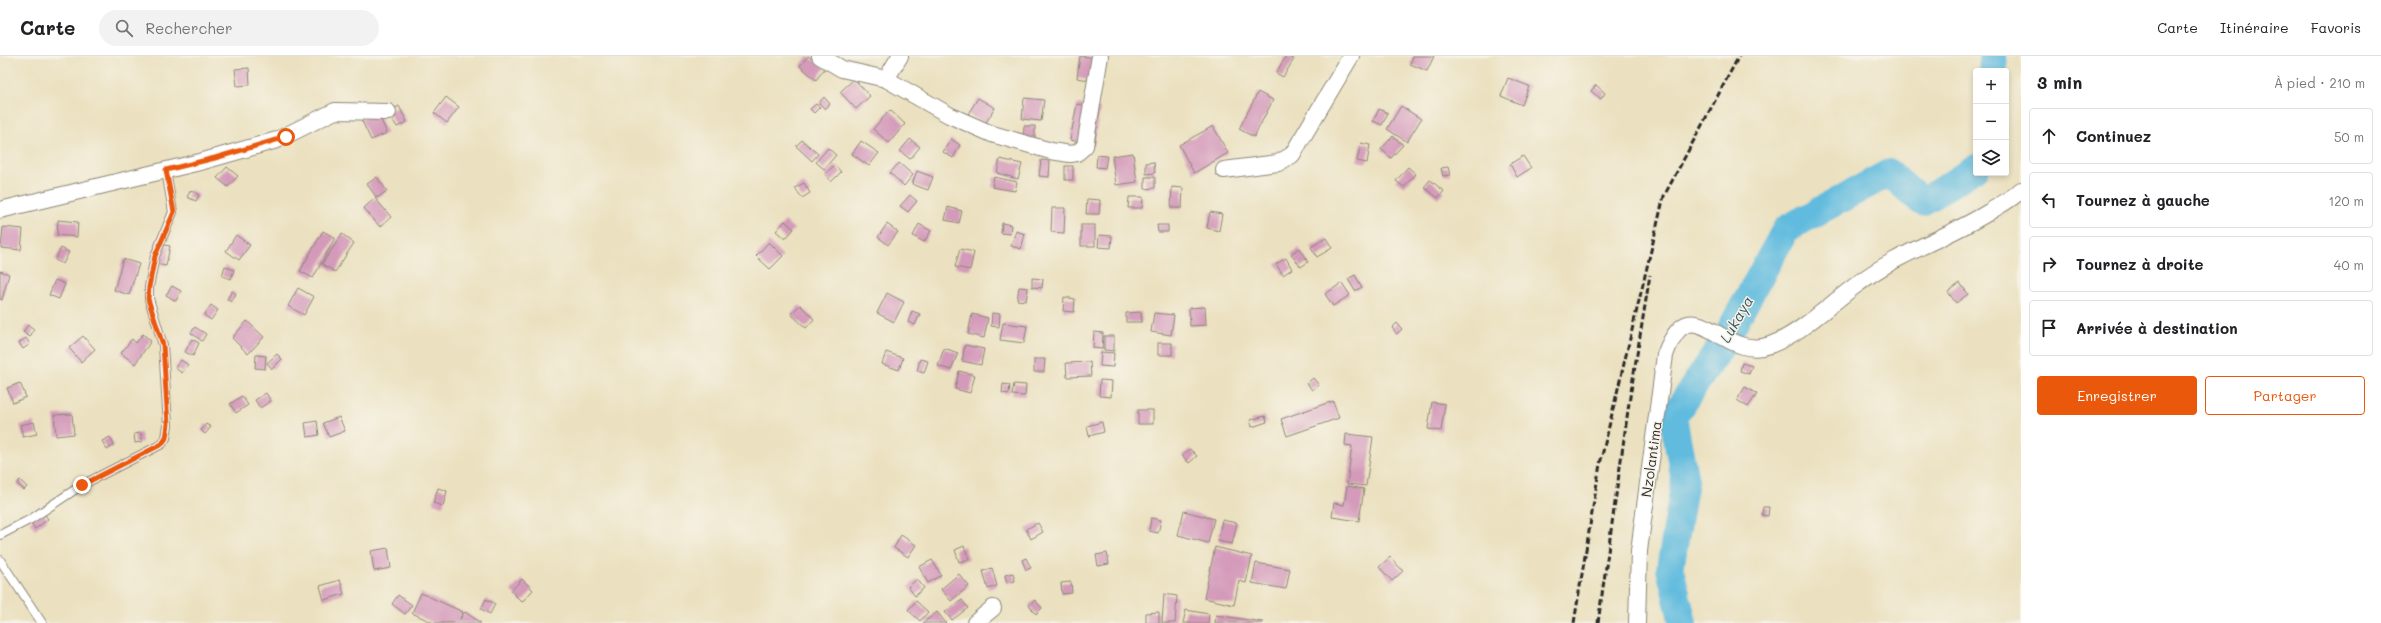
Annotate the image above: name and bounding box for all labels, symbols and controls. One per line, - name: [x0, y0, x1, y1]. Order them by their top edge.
- search box: [99, 10, 379, 46]
- text: Carte: [20, 15, 75, 40]
- icon: search: [113, 17, 135, 39]
- text: Rechercher: [145, 18, 233, 38]
- text: Carte: [2157, 18, 2198, 37]
- text: Itinéraire: [2220, 18, 2289, 37]
- text: Favoris: [2311, 18, 2361, 37]
- map controls: [1973, 68, 2009, 176]
- button: +: [1973, 68, 2009, 104]
- text: 3 min: [2037, 71, 2082, 93]
- text: À pied · 210 m: [2274, 74, 2365, 91]
- button: −: [1973, 104, 2009, 140]
- icon: ahead: [2038, 125, 2060, 147]
- text: Continuez: [2076, 126, 2151, 146]
- route start: [277, 128, 295, 146]
- text: 50 m: [2334, 128, 2364, 145]
- button: layers: [1973, 140, 2009, 176]
- icon: left: [2038, 189, 2060, 211]
- text: Tournez à gauche: [2076, 190, 2210, 210]
- text: 120 m: [2328, 192, 2364, 209]
- icon: right: [2038, 253, 2060, 275]
- text: Tournez à droite: [2076, 254, 2204, 274]
- text: 40 m: [2334, 256, 2364, 273]
- water label: Lukaya: [1715, 292, 1757, 346]
- icon: arrive: [2038, 317, 2060, 339]
- text: Arrivée à destination: [2076, 318, 2238, 338]
- button: Enregistrer: [2037, 376, 2197, 415]
- button: Partager: [2205, 376, 2365, 415]
- street label: Nzolantima: [1636, 420, 1666, 498]
- route end: [73, 476, 91, 494]

